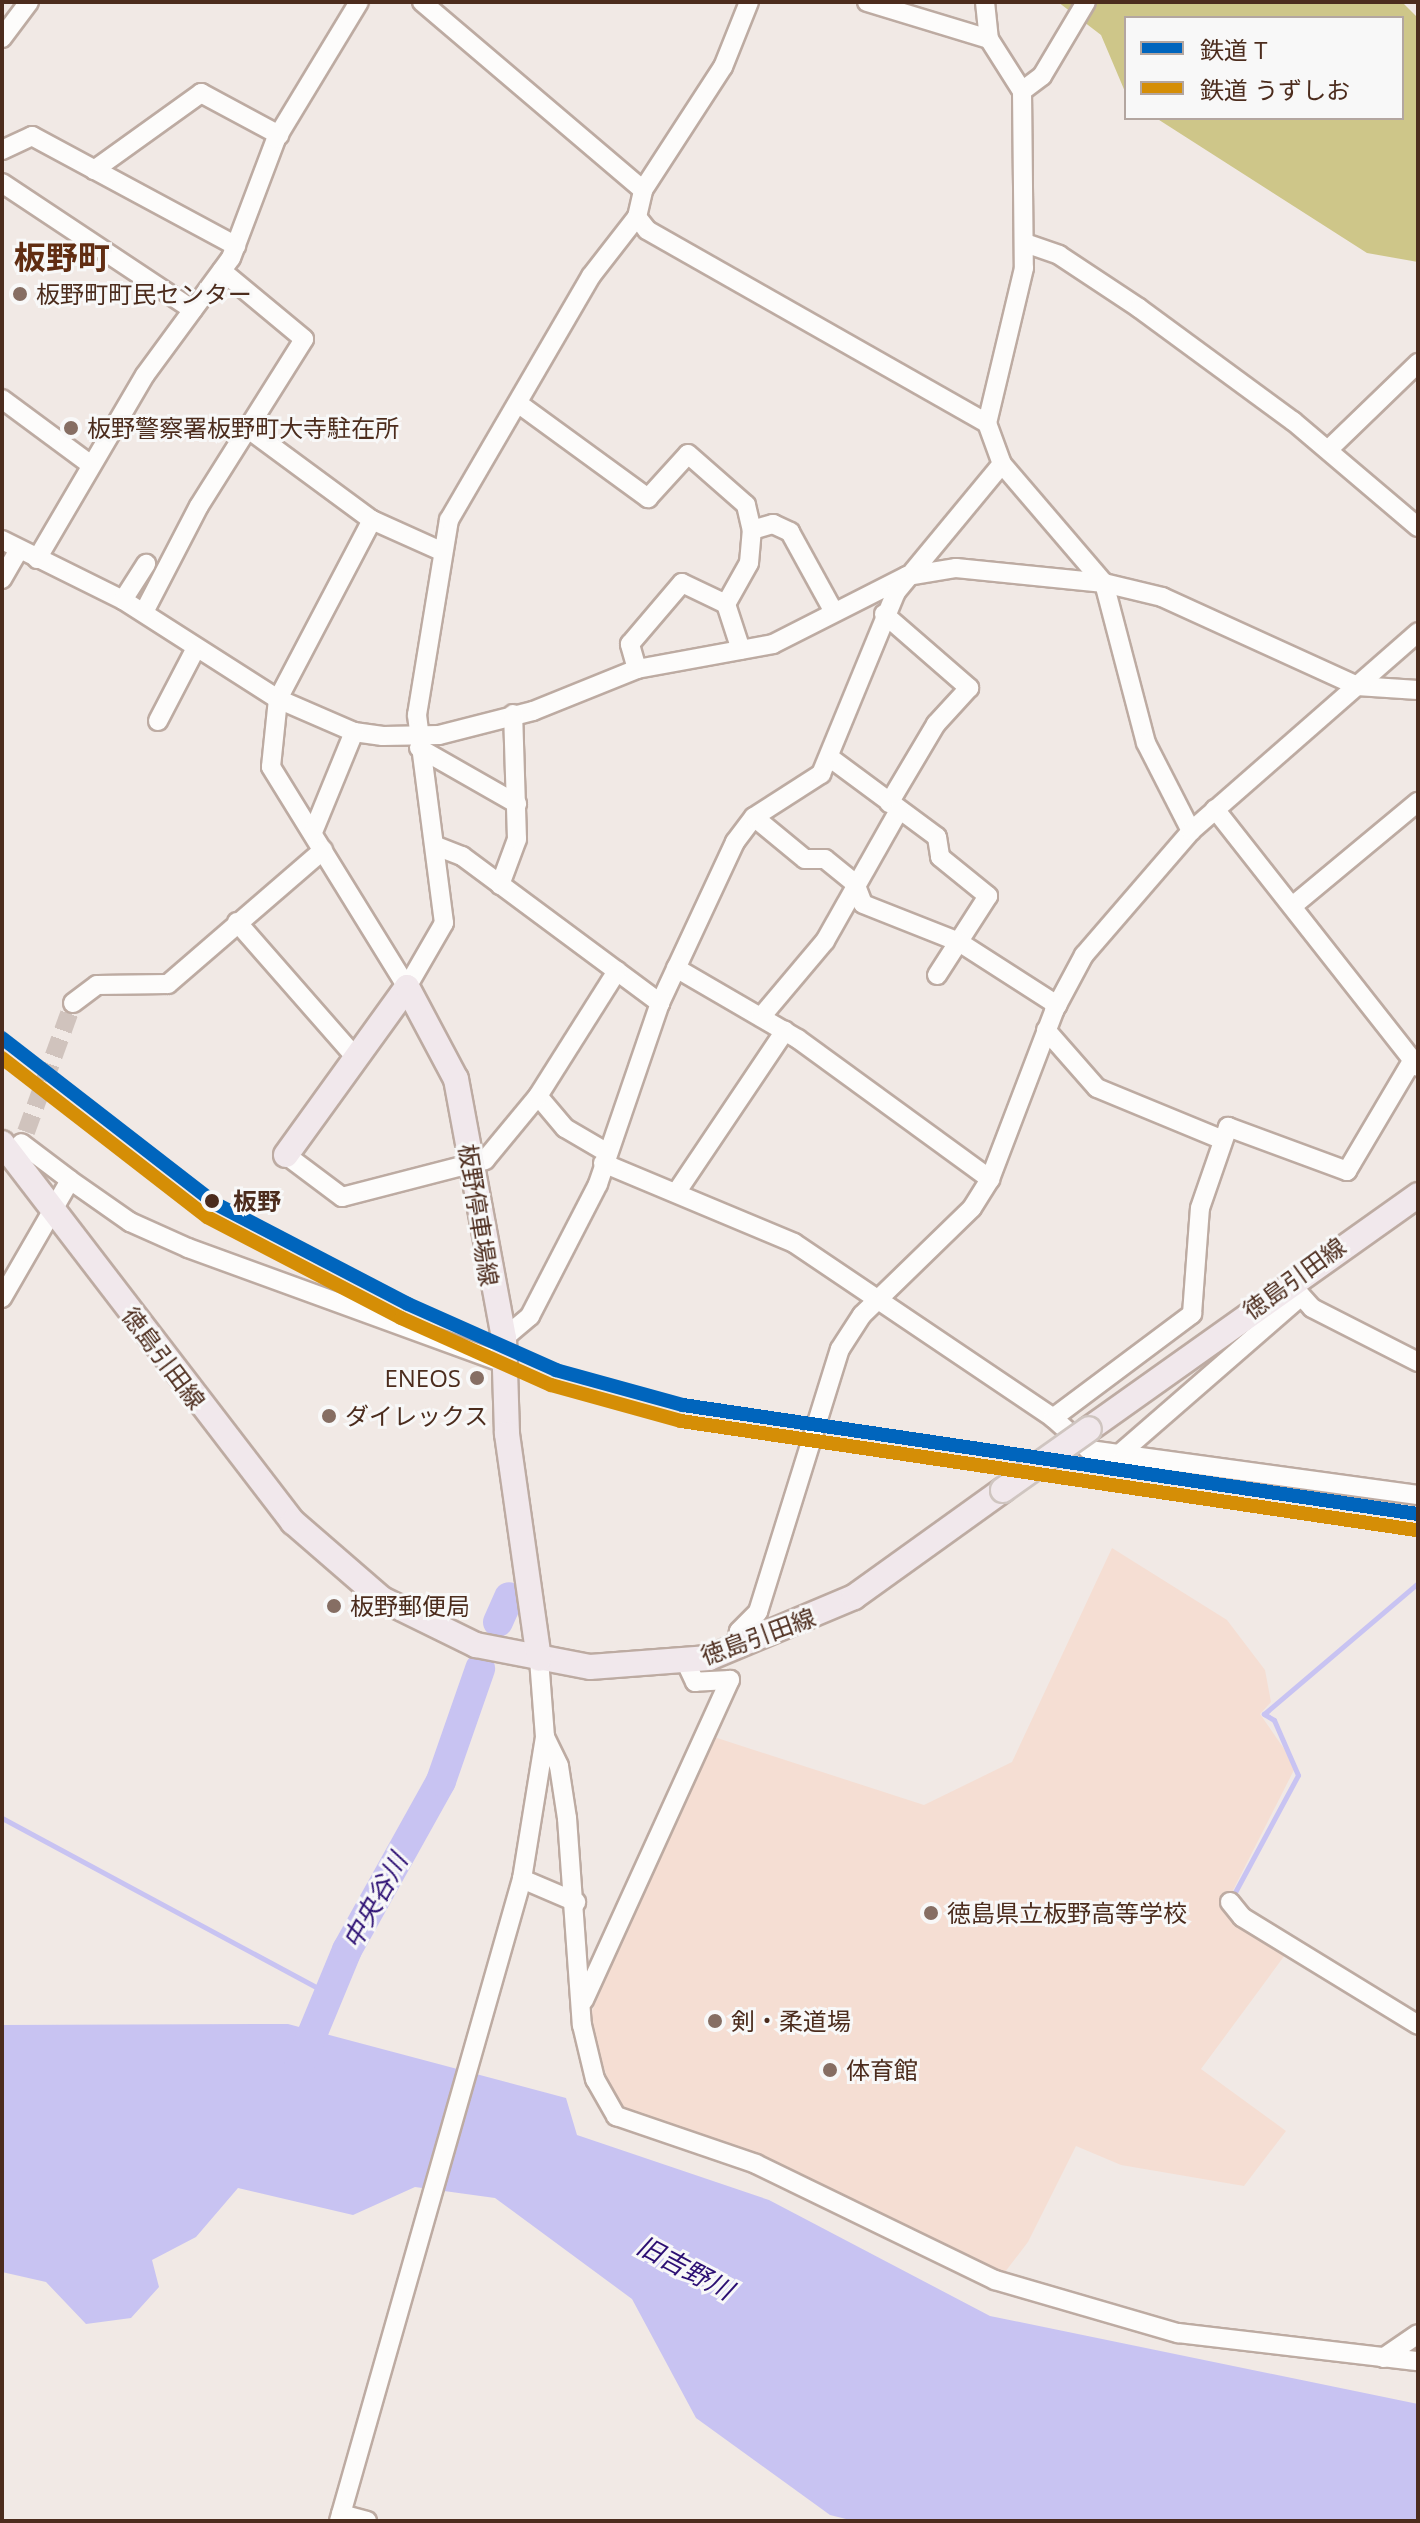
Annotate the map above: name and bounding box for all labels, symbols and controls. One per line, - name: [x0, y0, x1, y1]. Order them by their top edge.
- legend: [1124, 16, 1404, 120]
- text: 鉄道 T: [1200, 33, 1267, 66]
- text: 鉄道 うずしお: [1200, 73, 1350, 106]
- district label: 板野町: [14, 238, 110, 276]
- place label: 板野町町民センター: [36, 280, 252, 308]
- marker: 板野町町民センター: [11, 285, 29, 303]
- place label: 板野警察署板野町大寺駐在所: [87, 414, 399, 442]
- marker: 板野警察署板野町大寺駐在所: [62, 419, 80, 437]
- street label: 板野停車場線: [454, 1142, 504, 1288]
- marker: 板野: [198, 1187, 226, 1215]
- place label: 板野: [233, 1187, 281, 1215]
- street label: 徳島引田線: [1237, 1231, 1351, 1325]
- street label: 徳島引田線: [116, 1301, 212, 1415]
- place label: ENEOS: [384, 1364, 461, 1392]
- marker: ENEOS: [468, 1369, 486, 1387]
- place label: ダイレックス: [345, 1402, 489, 1430]
- marker: ダイレックス: [320, 1407, 338, 1425]
- place label: 板野郵便局: [350, 1592, 470, 1620]
- marker: 板野郵便局: [325, 1597, 343, 1615]
- street label: 徳島引田線: [697, 1602, 819, 1670]
- water label: 中央谷川: [336, 1848, 414, 1954]
- place label: 徳島県立板野高等学校: [947, 1899, 1187, 1927]
- marker: 徳島県立板野高等学校: [922, 1904, 940, 1922]
- place label: 剣・柔道場: [731, 2007, 851, 2035]
- marker: 剣・柔道場: [706, 2012, 724, 2030]
- place label: 体育館: [846, 2056, 918, 2084]
- marker: 体育館: [821, 2061, 839, 2079]
- water label: 旧吉野川: [632, 2230, 738, 2306]

